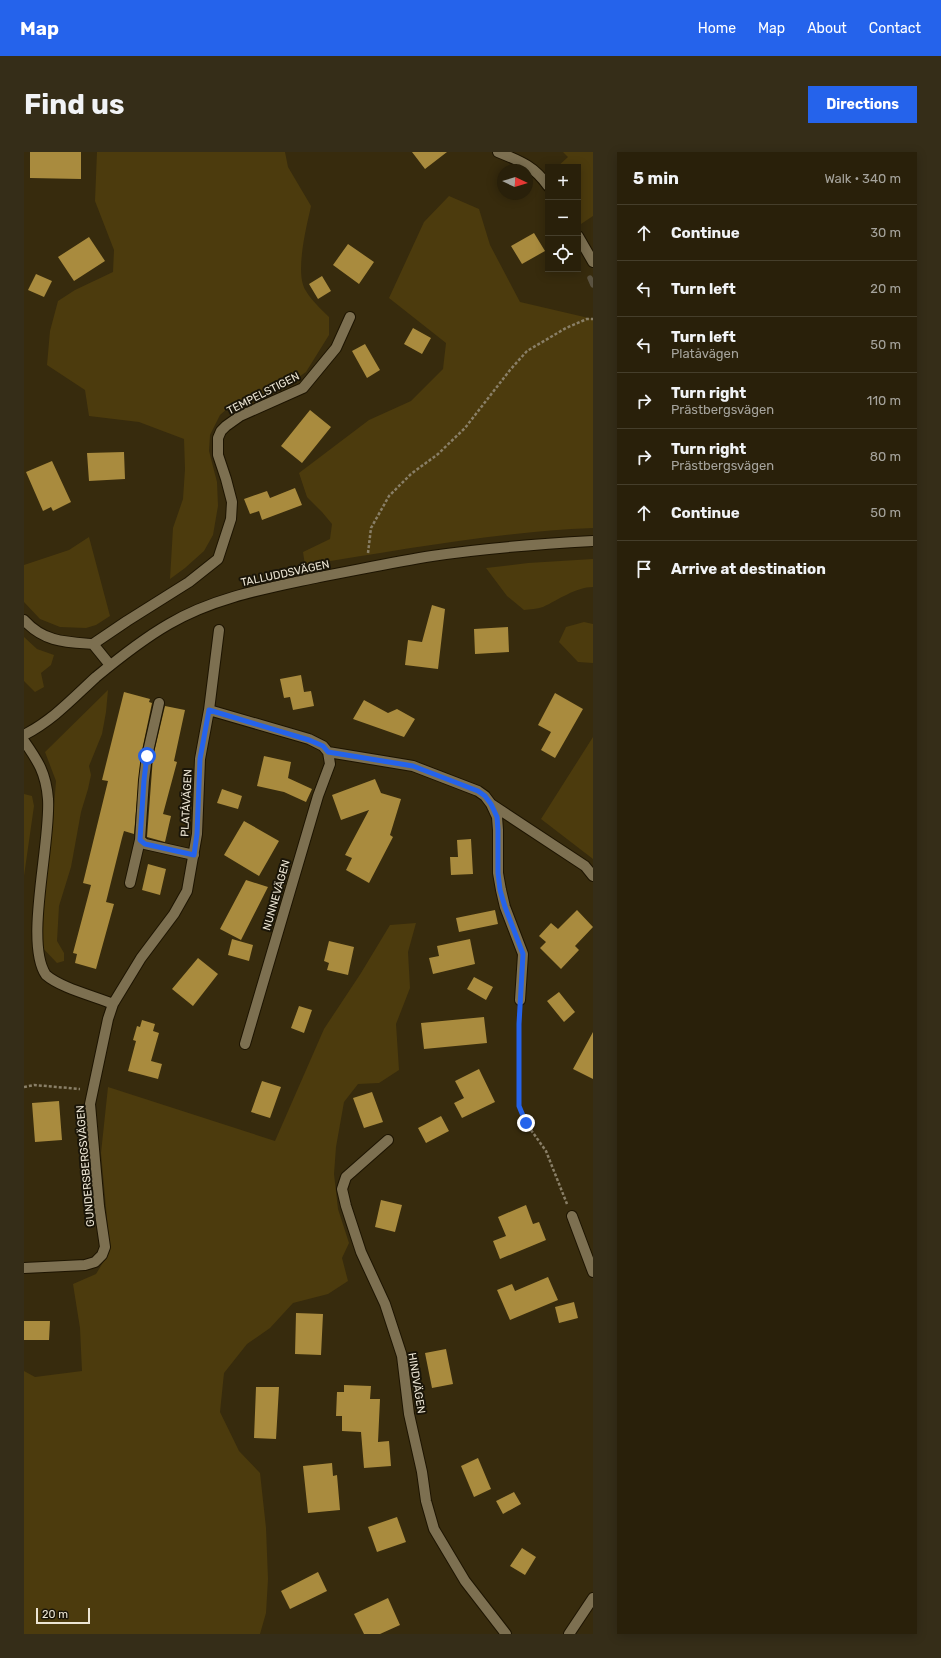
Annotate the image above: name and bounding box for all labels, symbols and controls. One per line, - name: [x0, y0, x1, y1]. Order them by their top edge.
- text: Map: [20, 17, 59, 40]
- text: Home: [698, 20, 736, 37]
- text: Map: [758, 20, 785, 37]
- text: About: [807, 20, 847, 37]
- text: Contact: [869, 20, 921, 37]
- button: Directions: [808, 86, 917, 123]
- text: Find us: [24, 88, 124, 121]
- north arrow: [497, 164, 533, 200]
- map controls: [545, 164, 581, 272]
- button: +: [545, 164, 581, 200]
- text: 5 min: [633, 168, 679, 188]
- text: Walk · 340 m: [824, 171, 901, 186]
- button: −: [545, 200, 581, 236]
- icon: ahead: [633, 222, 655, 244]
- text: Continue: [671, 224, 740, 242]
- text: 30 m: [870, 225, 901, 240]
- button: locate: [545, 236, 581, 272]
- icon: left: [633, 278, 655, 300]
- text: Turn left: [671, 280, 736, 298]
- text: 20 m: [870, 281, 901, 296]
- text: Turn left: [671, 328, 736, 346]
- icon: left: [633, 334, 655, 356]
- text: 50 m: [870, 337, 901, 352]
- text: Platåvägen: [671, 346, 739, 361]
- street label: TEMPELSTIGEN: [225, 370, 302, 417]
- text: Turn right: [671, 384, 746, 402]
- icon: right: [633, 390, 655, 412]
- text: 110 m: [867, 393, 901, 408]
- text: Prästbergsvägen: [671, 402, 774, 417]
- text: Turn right: [671, 440, 746, 458]
- icon: right: [633, 446, 655, 468]
- text: 80 m: [870, 449, 901, 464]
- text: Prästbergsvägen: [671, 458, 774, 473]
- icon: ahead: [633, 502, 655, 524]
- text: Continue: [671, 504, 740, 522]
- text: 50 m: [870, 505, 901, 520]
- street label: TALLUDDSVÄGEN: [240, 558, 331, 589]
- icon: arrive: [633, 558, 655, 580]
- text: Arrive at destination: [671, 560, 826, 578]
- route start: [138, 747, 156, 765]
- street label: PLATÅVÄGEN: [178, 769, 195, 837]
- street label: NUNNEVÄGEN: [260, 858, 293, 932]
- street label: GUNDERSBERGSVÄGEN: [74, 1105, 97, 1227]
- route end: [517, 1114, 535, 1132]
- street label: HINDVÄGEN: [405, 1352, 428, 1415]
- scale bar: [36, 1606, 90, 1625]
- text: 20 m: [42, 1608, 68, 1621]

